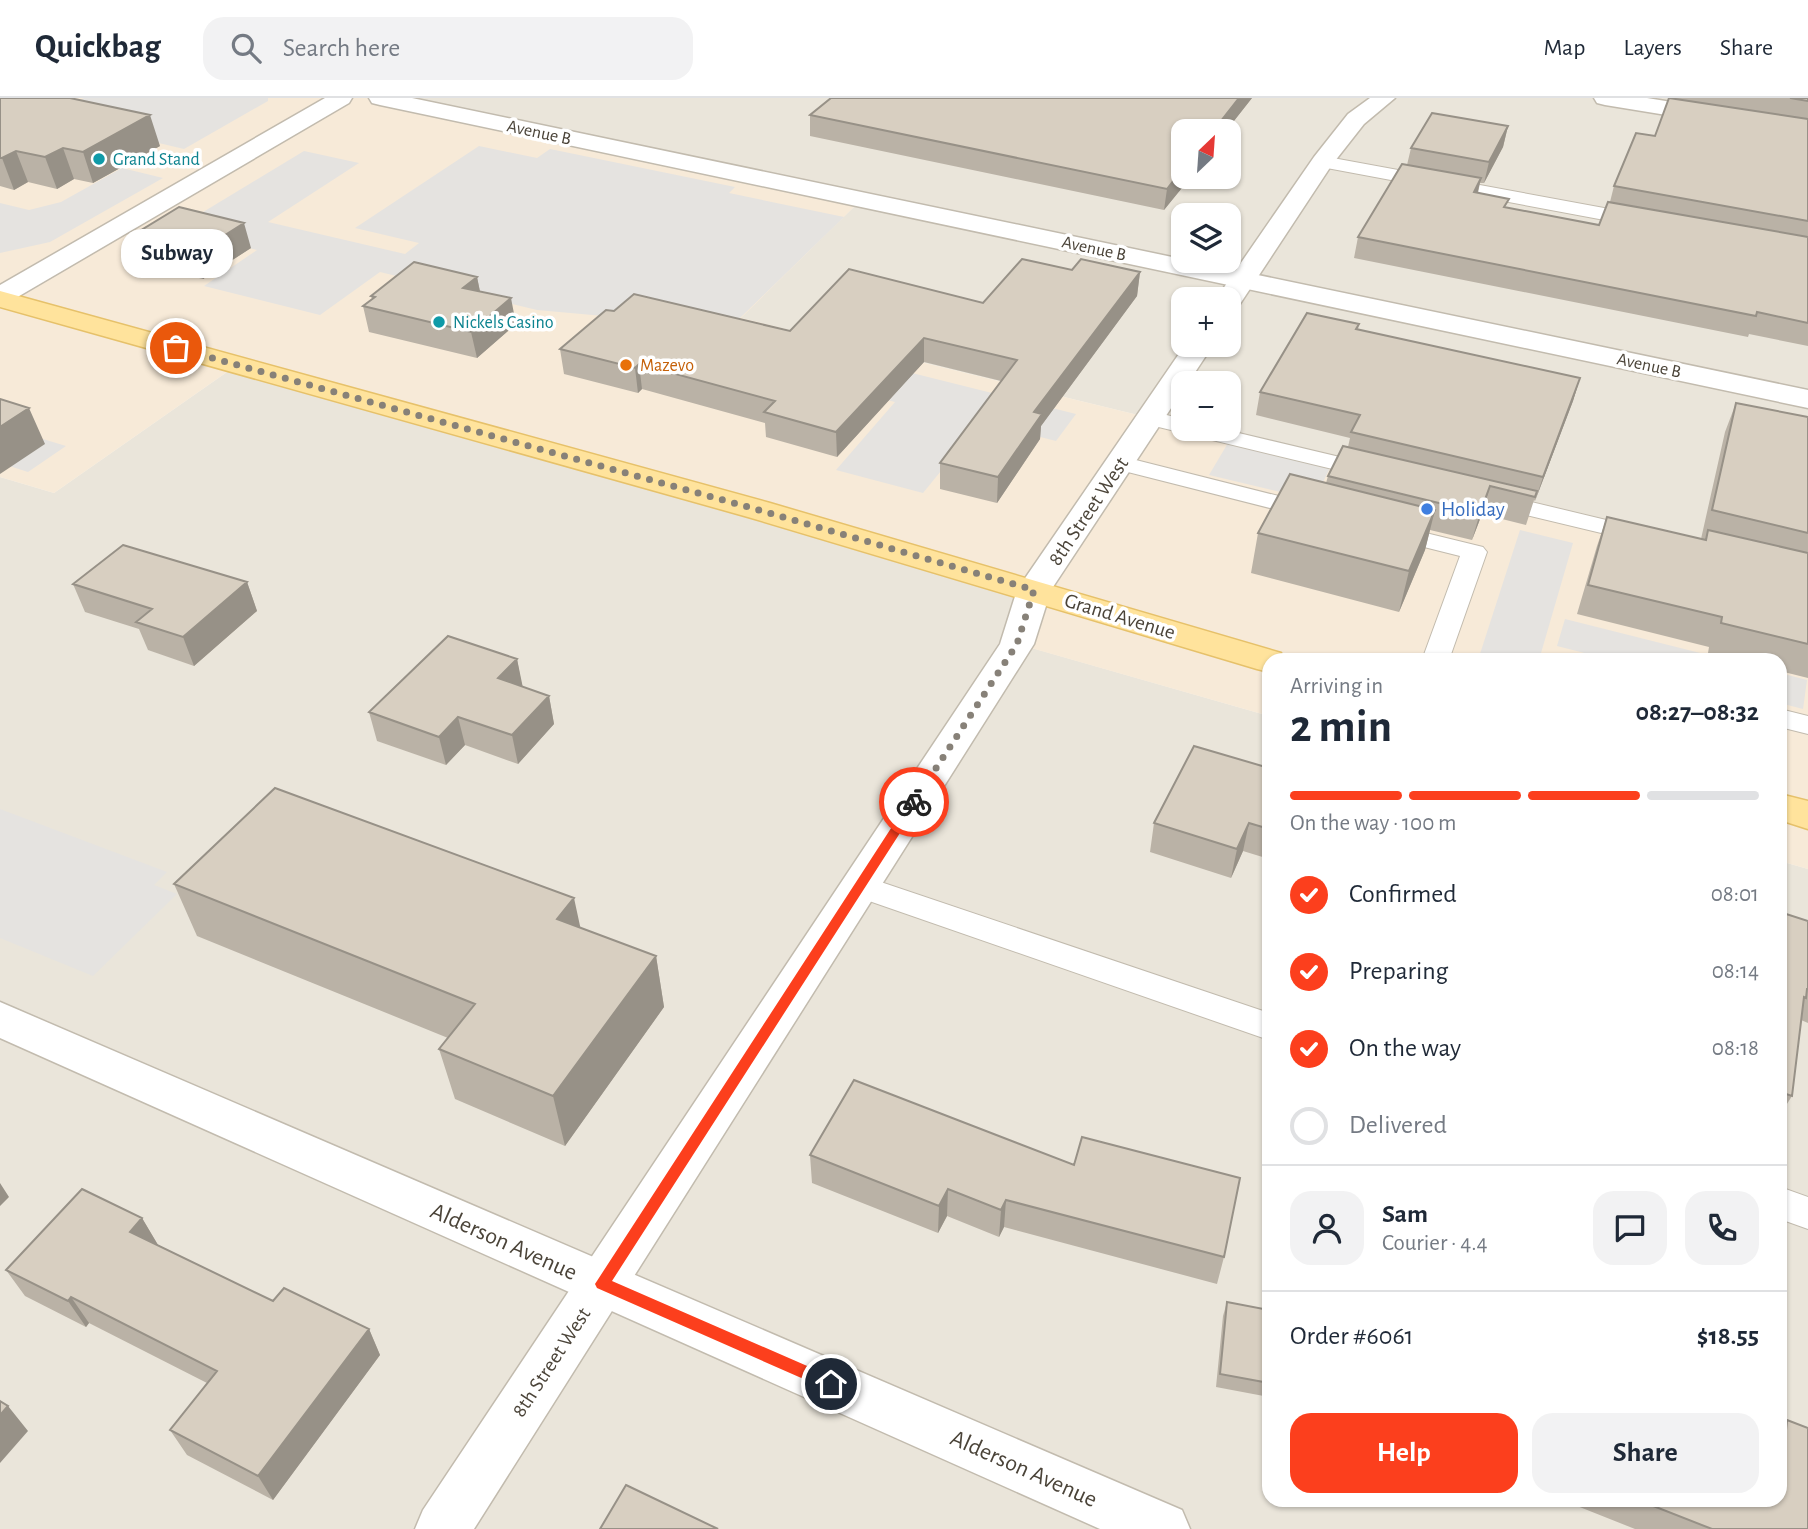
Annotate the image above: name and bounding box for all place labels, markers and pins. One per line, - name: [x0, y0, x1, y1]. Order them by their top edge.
- marker: Grand Stand: [91, 151, 107, 167]
- place label: Grand Stand: [113, 151, 200, 169]
- callout: Subway: [120, 229, 232, 278]
- marker: Nickels Casino: [431, 314, 447, 330]
- place label: Nickels Casino: [453, 314, 554, 332]
- pin: [146, 318, 206, 378]
- marker: Mazevo: [618, 357, 634, 373]
- place label: Mazevo: [640, 357, 694, 375]
- place label: Holiday: [1441, 499, 1505, 520]
- marker: Holiday: [1419, 501, 1435, 517]
- pin: [801, 1354, 861, 1414]

